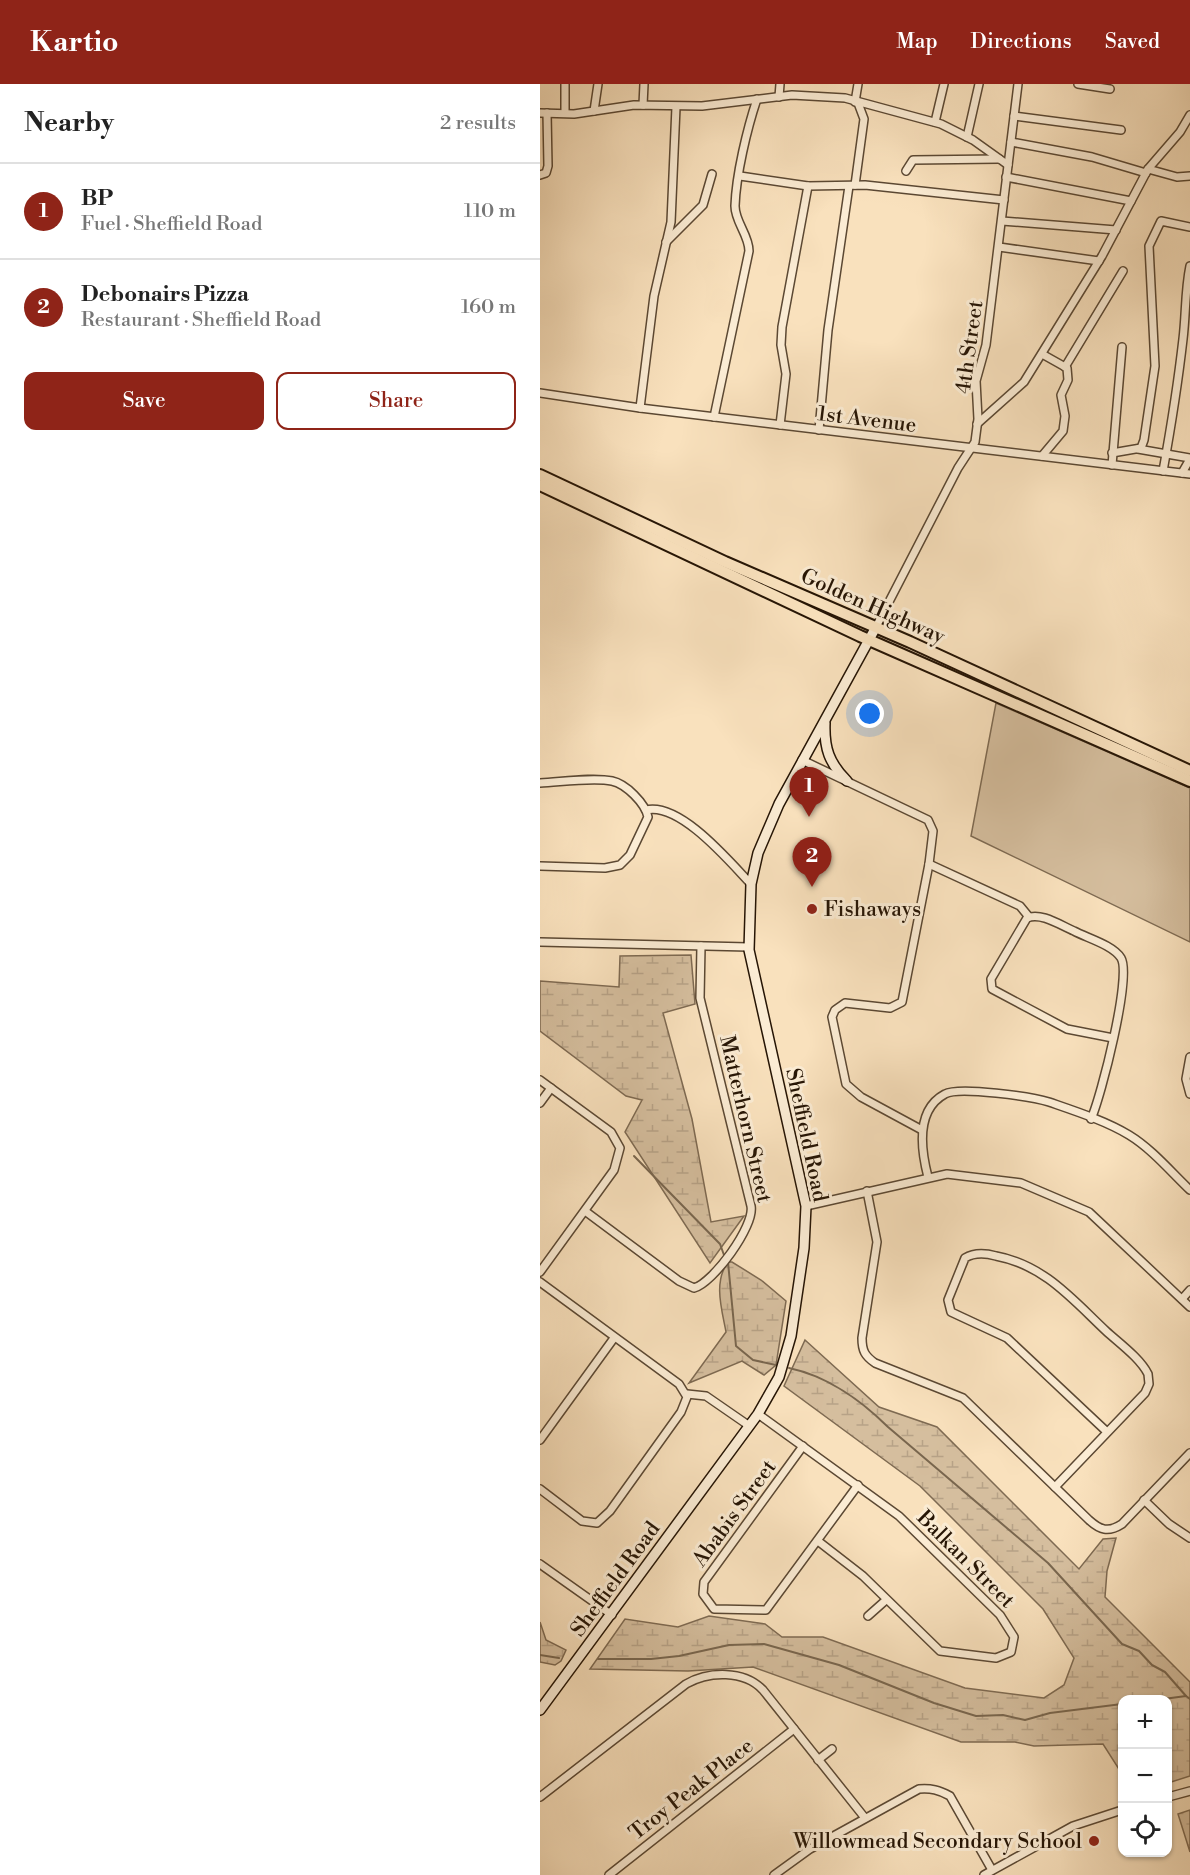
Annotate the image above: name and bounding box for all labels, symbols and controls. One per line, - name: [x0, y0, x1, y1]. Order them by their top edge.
- text: Kartio: [30, 25, 119, 60]
- text: Map: [896, 29, 938, 55]
- text: Directions: [971, 29, 1072, 55]
- text: Saved: [1105, 29, 1160, 55]
- text: Nearby: [24, 107, 114, 139]
- text: 2 results: [440, 111, 516, 136]
- text: BP: [81, 185, 113, 212]
- text: 1: [39, 199, 48, 224]
- text: 110 m: [464, 199, 516, 224]
- text: Fuel · Sheffield Road: [81, 212, 262, 237]
- text: Debonairs Pizza: [81, 281, 249, 308]
- text: 2: [37, 295, 50, 320]
- text: 160 m: [461, 295, 516, 320]
- street label: 4th Street: [951, 298, 989, 396]
- text: Restaurant · Sheffield Road: [81, 308, 321, 333]
- button: Save: [24, 372, 264, 430]
- button: Share: [276, 372, 516, 430]
- street label: 1st Avenue: [816, 401, 918, 439]
- street label: Golden Highway: [796, 563, 949, 651]
- your location: [855, 699, 884, 728]
- pin: 1: [790, 768, 828, 817]
- pin: 2: [792, 838, 832, 887]
- place label: Fishaways: [824, 897, 921, 923]
- marker: Fishaways: [805, 902, 819, 916]
- street label: Matterhorn Street: [713, 1033, 777, 1206]
- street label: Sheffield Road: [779, 1066, 833, 1204]
- street label: Ababis Street: [687, 1454, 783, 1573]
- street label: Balkan Street: [910, 1505, 1020, 1614]
- street label: Sheffield Road: [565, 1517, 666, 1642]
- map controls: [1118, 1695, 1172, 1857]
- button: +: [1118, 1695, 1172, 1749]
- street label: Troy Peak Place: [624, 1733, 759, 1846]
- button: −: [1118, 1749, 1172, 1803]
- button: locate: [1118, 1803, 1172, 1857]
- place label: Willowmead Secondary School: [792, 1829, 1082, 1855]
- marker: Willowmead Secondary School: [1087, 1834, 1101, 1848]

